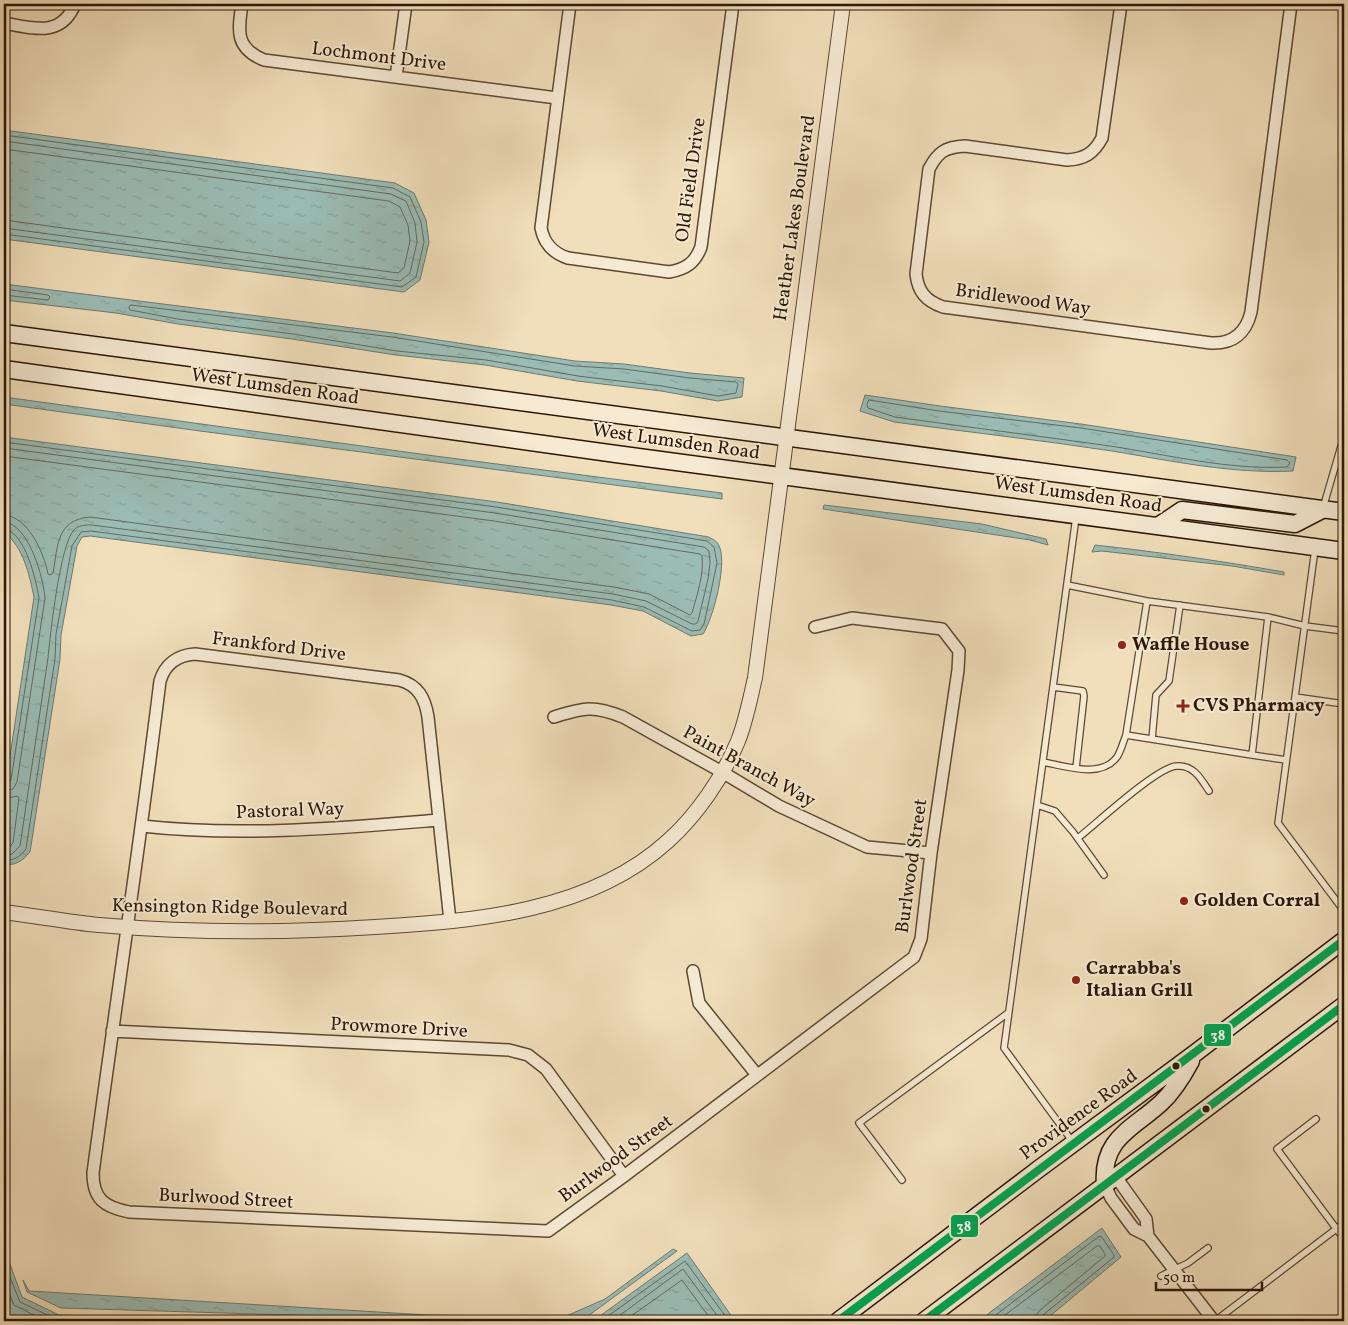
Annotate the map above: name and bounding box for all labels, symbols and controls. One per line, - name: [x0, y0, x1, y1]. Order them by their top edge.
- street label: Lochmont Drive: [310, 36, 448, 78]
- street label: Heather Lakes Boulevard: [768, 113, 822, 323]
- street label: Old Field Drive: [669, 116, 713, 244]
- street label: Bridlewood Way: [954, 278, 1092, 322]
- street label: West Lumsden Road: [189, 362, 361, 412]
- street label: West Lumsden Road: [590, 417, 762, 467]
- street label: West Lumsden Road: [992, 470, 1164, 520]
- street label: Frankford Drive: [211, 626, 347, 668]
- place label: Waffle House: [1132, 632, 1250, 658]
- marker: Waffle House: [1116, 639, 1128, 651]
- place label: CVS Pharmacy: [1193, 693, 1325, 719]
- marker: CVS Pharmacy: [1177, 700, 1189, 712]
- street label: Paint Branch Way: [678, 720, 820, 814]
- street label: Pastoral Way: [235, 796, 345, 826]
- street label: Burlwood Street: [890, 797, 934, 935]
- place label: Golden Corral: [1194, 888, 1320, 914]
- street label: Kensington Ridge Boulevard: [112, 893, 348, 923]
- marker: Golden Corral: [1178, 895, 1190, 907]
- place label: Carrabba's Italian Grill: [1086, 956, 1193, 1004]
- marker: Carrabba's Italian Grill: [1070, 974, 1082, 986]
- street label: Prowmore Drive: [330, 1011, 468, 1045]
- line badge: 38: [1203, 1023, 1232, 1047]
- text: 38: [1211, 1027, 1225, 1046]
- unlabelled marker: [1171, 1061, 1181, 1071]
- street label: Providence Road: [1015, 1063, 1143, 1167]
- unlabelled marker: [1201, 1104, 1211, 1114]
- street label: Burlwood Street: [554, 1109, 679, 1209]
- street label: Burlwood Street: [158, 1182, 295, 1216]
- line badge: 38: [950, 1214, 979, 1238]
- text: 38: [957, 1218, 971, 1237]
- scale bar: [1156, 1260, 1262, 1292]
- text: 50 m: [1163, 1268, 1195, 1289]

